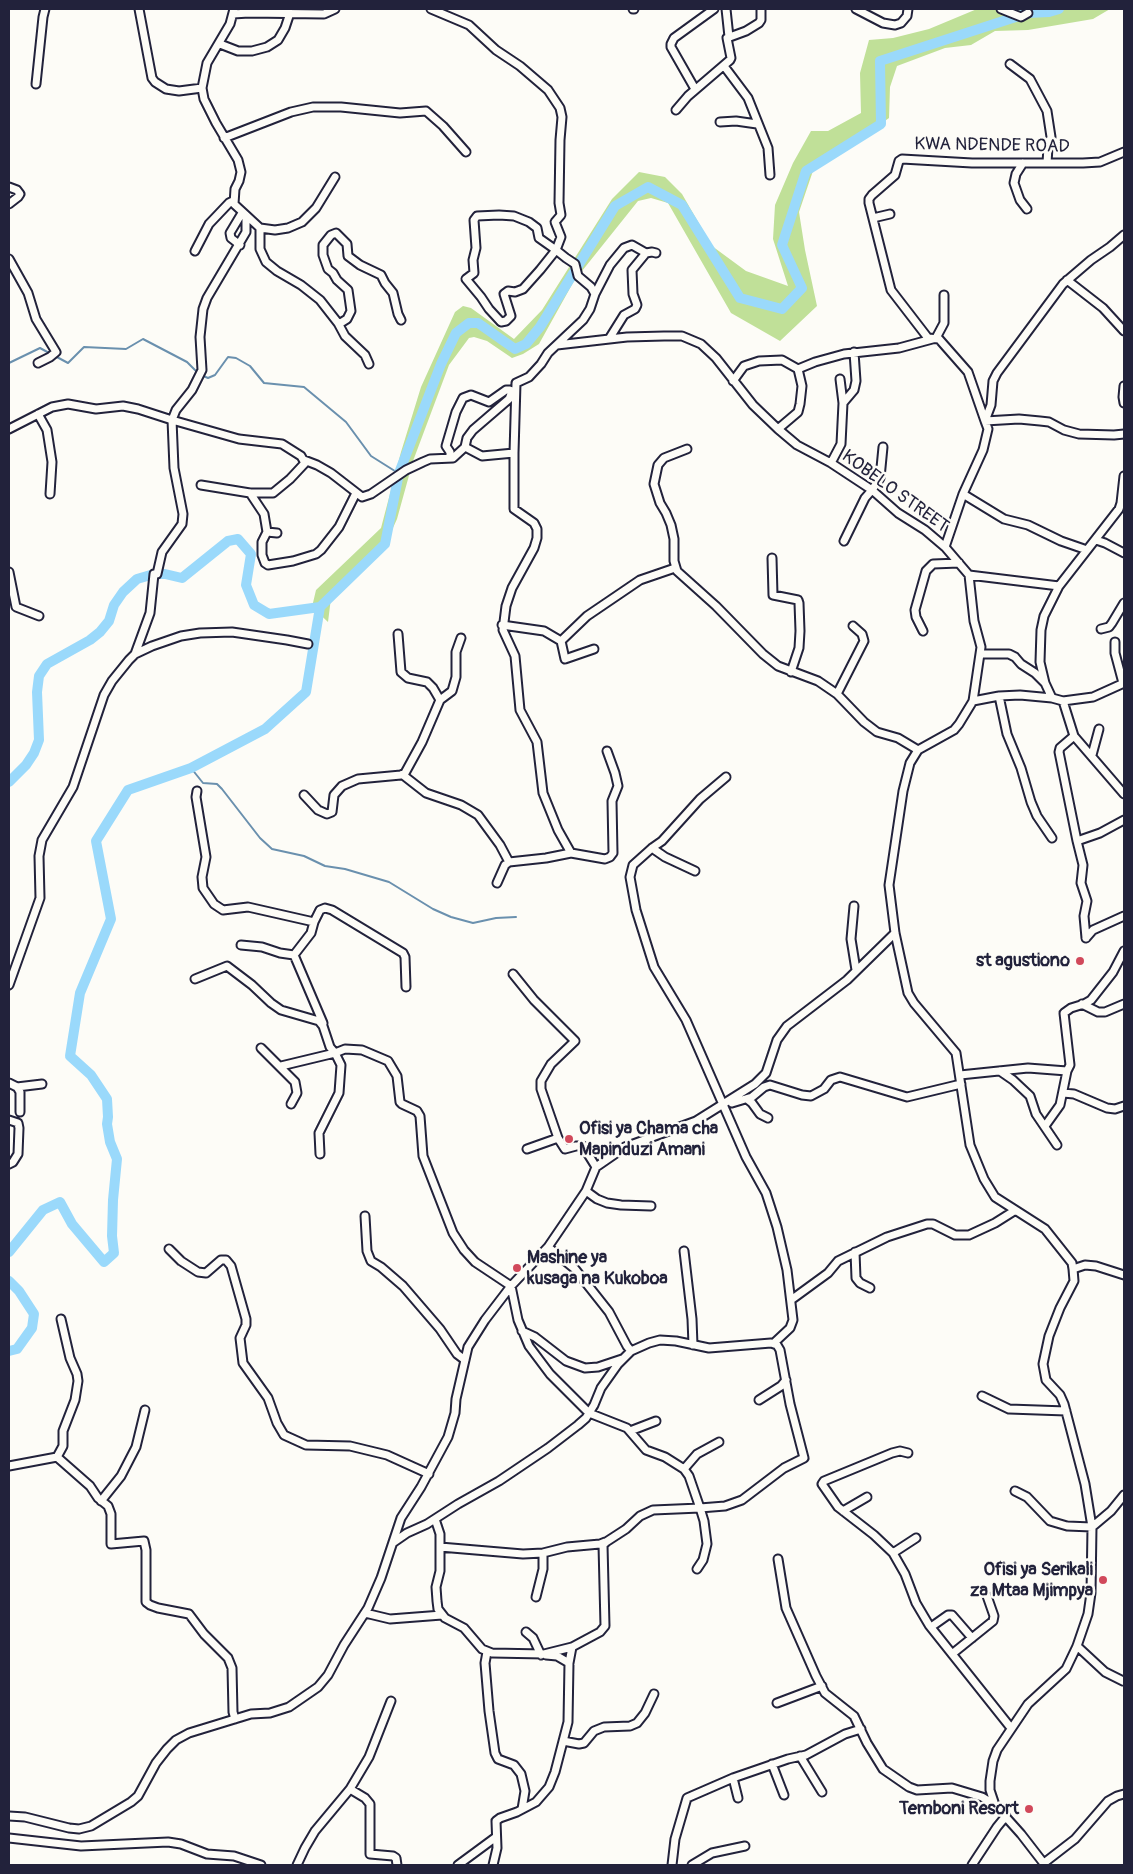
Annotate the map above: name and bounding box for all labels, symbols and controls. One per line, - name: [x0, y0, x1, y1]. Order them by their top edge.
- street label: KWA NDENDE ROAD: [914, 134, 1070, 158]
- street label: KOBELO STREET: [837, 446, 953, 538]
- place label: st agustiono: [976, 950, 1070, 972]
- marker: st agustiono: [1074, 955, 1086, 967]
- place label: Ofisi ya Chama cha Mapinduzi Amani: [579, 1118, 718, 1160]
- marker: Ofisi ya Chama cha Mapinduzi Amani: [563, 1133, 575, 1145]
- place label: Mashine ya kusaga na Kukoboa: [527, 1247, 668, 1290]
- marker: Mashine ya kusaga na Kukoboa: [511, 1262, 523, 1274]
- place label: Ofisi ya Serikali za Mtaa Mjimpya: [970, 1559, 1093, 1602]
- marker: Ofisi ya Serikali za Mtaa Mjimpya: [1097, 1574, 1109, 1586]
- place label: Temboni Resort: [899, 1798, 1019, 1820]
- marker: Temboni Resort: [1023, 1803, 1035, 1815]

